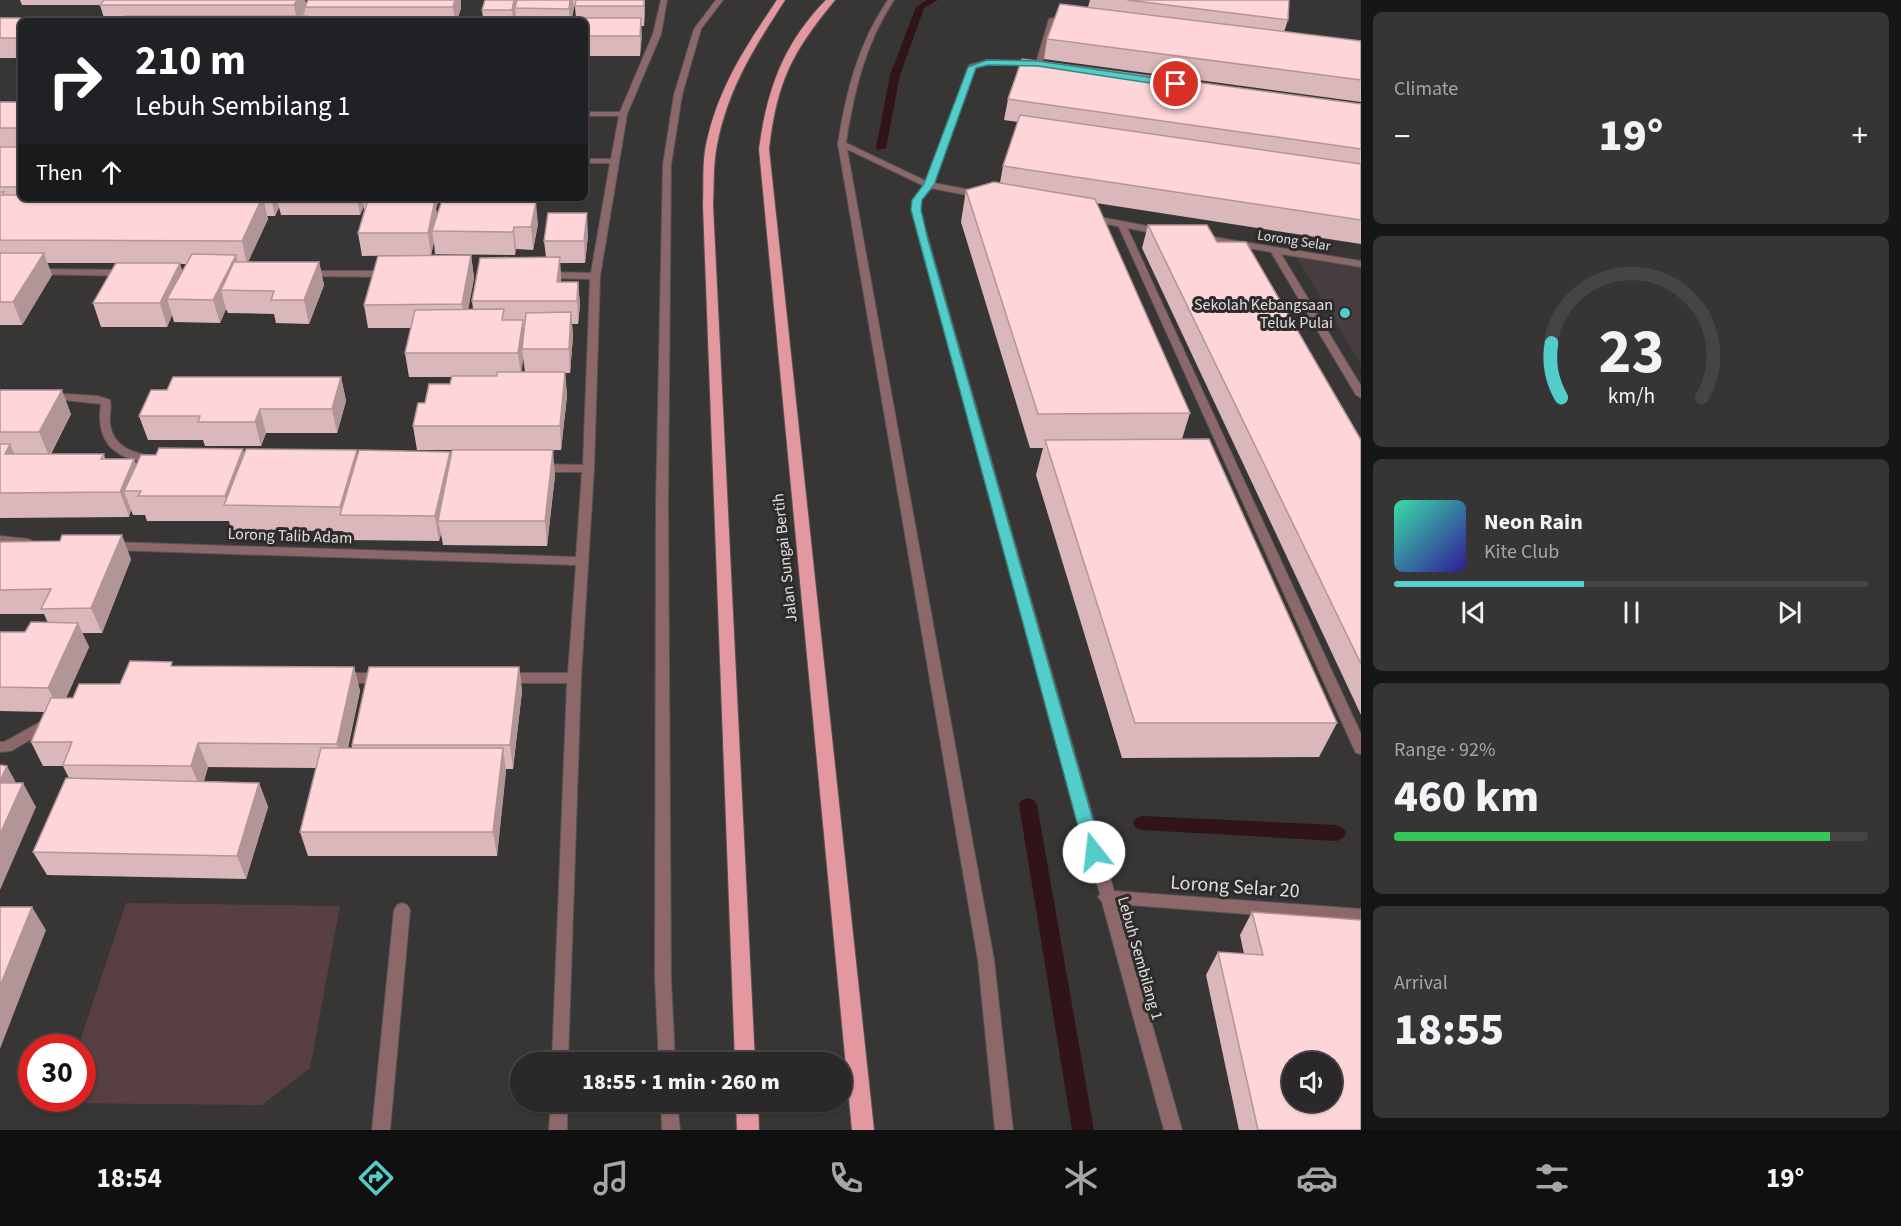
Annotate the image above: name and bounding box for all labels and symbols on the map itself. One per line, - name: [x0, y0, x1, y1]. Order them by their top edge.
- pin: [1150, 58, 1201, 109]
- street label: Lorong Selar: [1256, 225, 1332, 257]
- place label: Sekolah Kebangsaan Teluk Pulai: [1194, 294, 1333, 334]
- marker: Sekolah Kebangsaan Teluk Pulai: [1338, 306, 1352, 320]
- street label: Jalan Sungai Bertih: [767, 492, 803, 624]
- street label: Lorong Talib Adam: [227, 523, 353, 549]
- position arrow: [1062, 820, 1126, 884]
- street label: Lorong Selar 20: [1169, 869, 1301, 905]
- street label: Lebuh Sembilang 1: [1112, 894, 1168, 1023]
- speed limit sign: 30: [18, 1034, 96, 1112]

